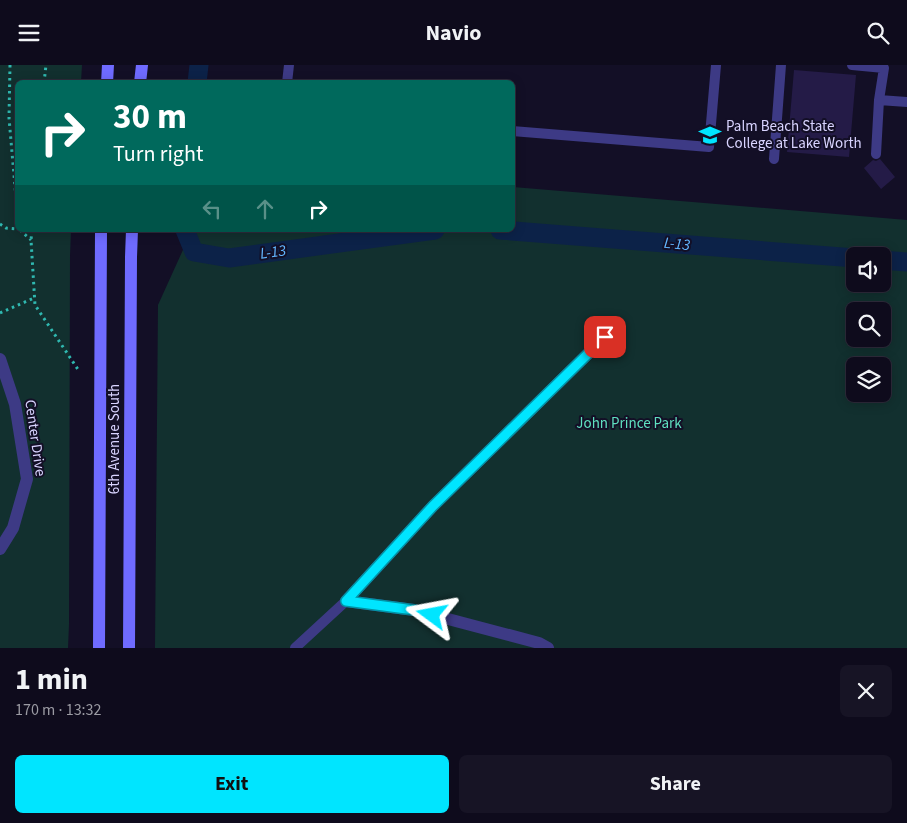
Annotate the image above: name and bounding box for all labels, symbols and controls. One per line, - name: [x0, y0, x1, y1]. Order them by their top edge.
- text: Navio: [425, 17, 482, 49]
- icon: menu: [15, 19, 43, 47]
- icon: search: [864, 19, 892, 47]
- text: 30 m: [113, 92, 187, 142]
- icon: right: [30, 100, 95, 165]
- place label: Palm Beach State College at Lake Worth: [726, 116, 862, 154]
- school or university icon: Palm Beach State College at Lake Worth: [697, 122, 723, 148]
- text: Turn right: [113, 138, 203, 170]
- icon: left: [198, 195, 226, 223]
- icon: ahead: [251, 195, 279, 223]
- icon: right: [304, 195, 332, 223]
- water label: L-13: [663, 232, 691, 256]
- water label: L-13: [258, 239, 288, 265]
- map controls: [846, 247, 891, 402]
- button: sound: [846, 247, 891, 292]
- button: search: [846, 302, 891, 347]
- pin: [584, 316, 626, 358]
- icon: arrive: [591, 323, 619, 351]
- button: layers: [846, 357, 891, 402]
- street label: 6th Avenue South: [104, 384, 125, 494]
- street label: Center Drive: [19, 398, 51, 478]
- park label: John Prince Park: [576, 413, 682, 434]
- position arrow: [405, 588, 457, 640]
- text: 1 min: [15, 658, 88, 701]
- button: close: [840, 665, 892, 717]
- text: 170 m · 13:32: [15, 699, 102, 721]
- button: Exit: [15, 755, 449, 813]
- button: Share: [459, 755, 892, 813]

